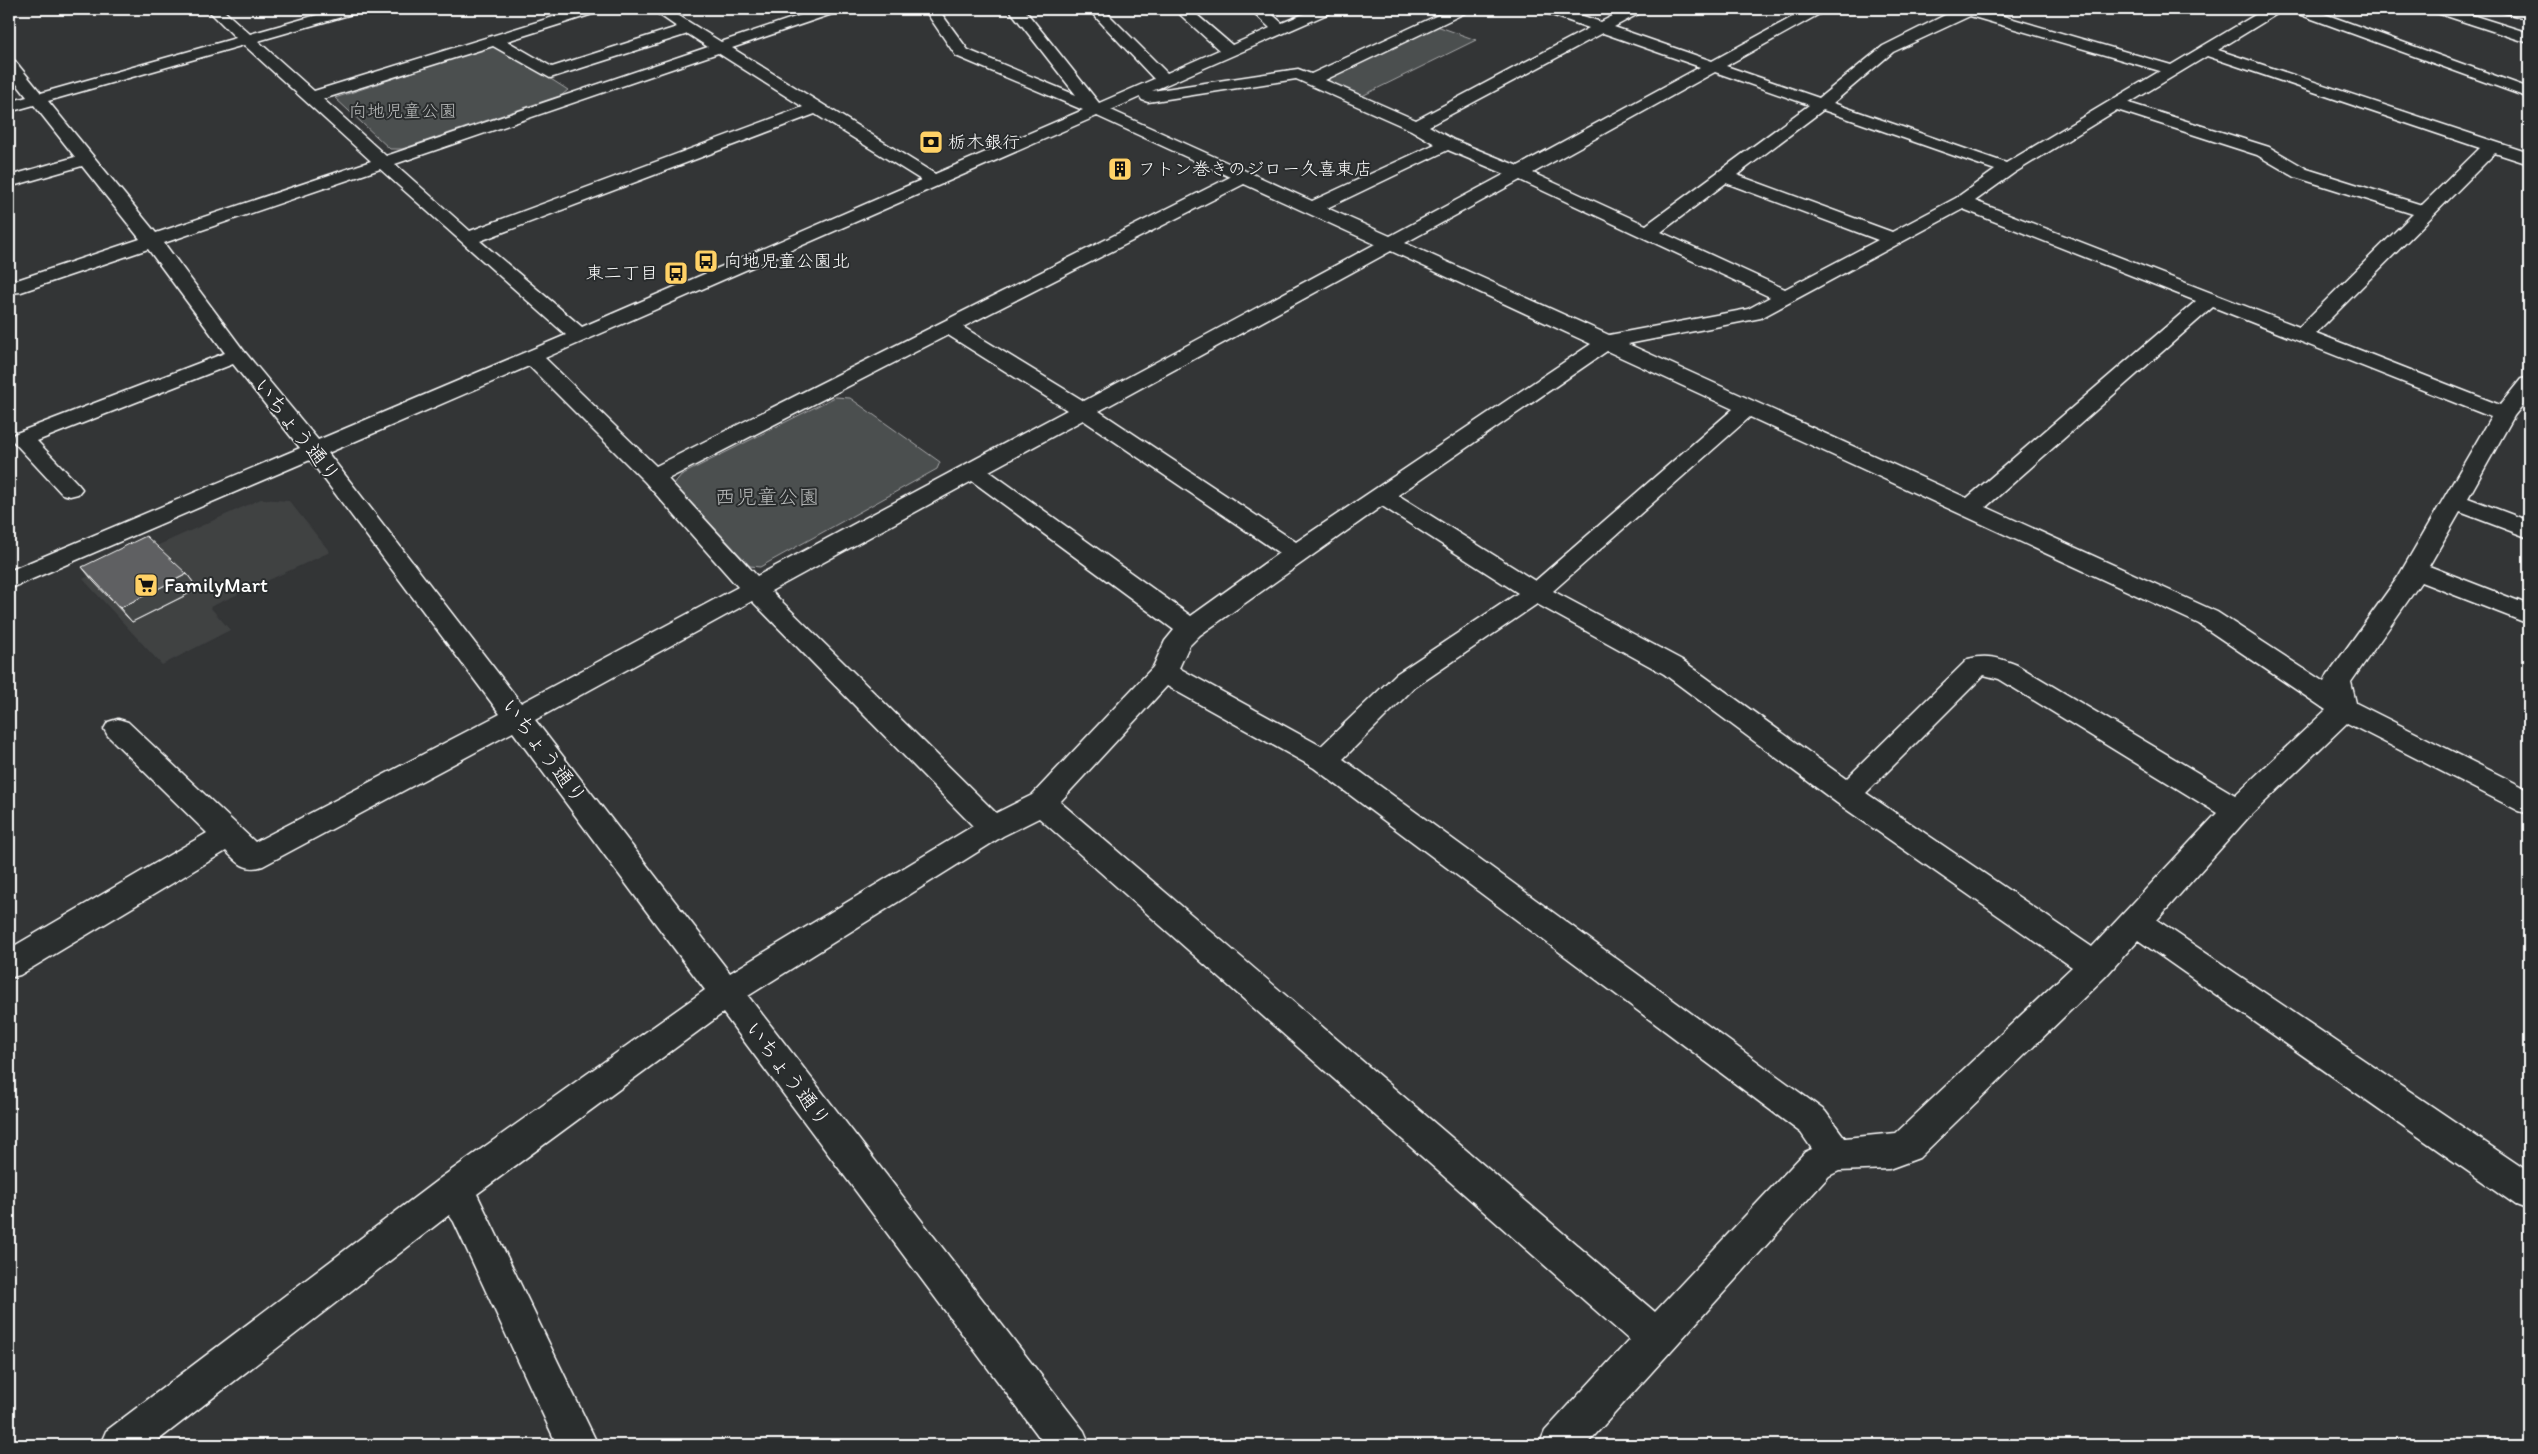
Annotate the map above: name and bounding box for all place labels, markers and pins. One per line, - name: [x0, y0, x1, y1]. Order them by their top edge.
- bank icon: 栃木銀行: [918, 129, 944, 155]
- place label: 栃木銀行: [948, 131, 1020, 153]
- building icon: フトン巻きのジロー久喜東店: [1107, 156, 1133, 182]
- place label: フトン巻きのジロー久喜東店: [1138, 158, 1372, 180]
- bus stop icon: 向地児童公園北: [693, 248, 719, 274]
- place label: 向地児童公園北: [724, 250, 850, 272]
- bus stop icon: 東二丁目: [663, 260, 689, 286]
- place label: 東二丁目: [586, 262, 658, 284]
- supermarket icon: FamilyMart: [133, 572, 159, 598]
- place label: FamilyMart: [164, 572, 268, 597]

